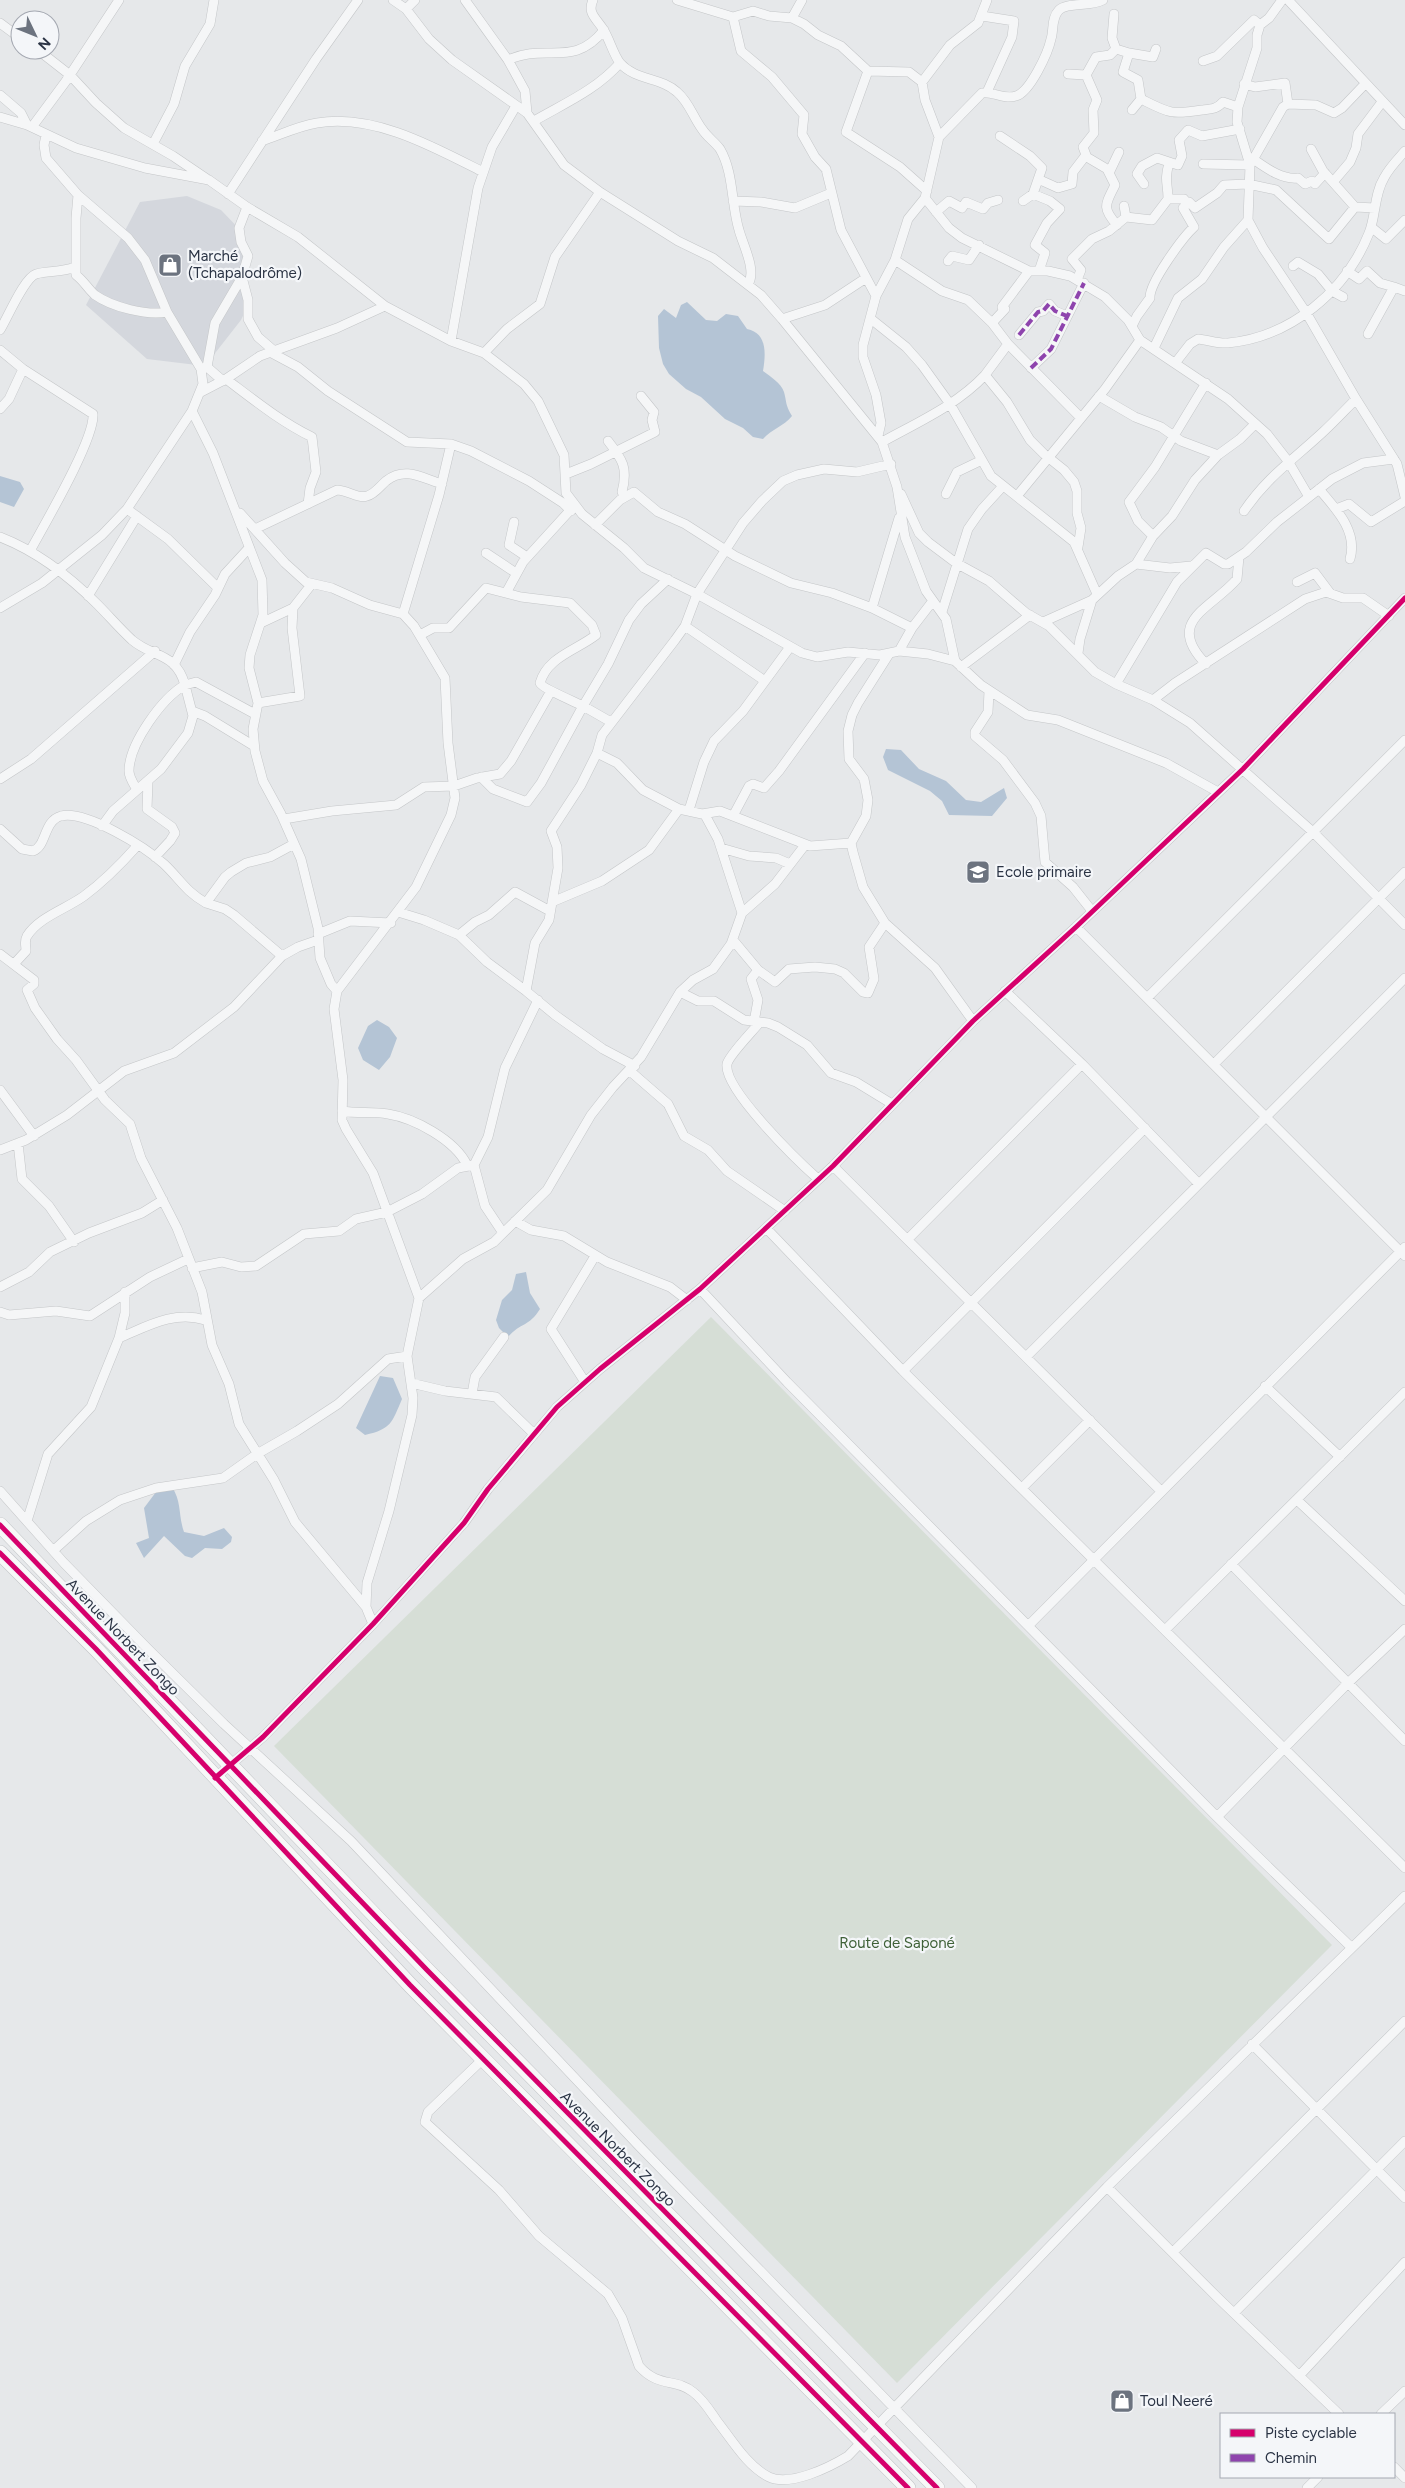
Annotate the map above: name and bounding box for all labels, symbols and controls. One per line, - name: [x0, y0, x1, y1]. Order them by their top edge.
- north arrow: [10, 10, 60, 60]
- text: N: [34, 34, 54, 53]
- place label: Marché (Tchapalodrôme): [188, 247, 302, 282]
- shop icon: Marché (Tchapalodrôme): [157, 252, 183, 278]
- school or university icon: Ecole primaire: [965, 859, 991, 885]
- place label: Ecole primaire: [996, 863, 1091, 881]
- street label: Avenue Norbert Zongo: [63, 1575, 184, 1699]
- park label: Route de Saponé: [839, 1934, 955, 1952]
- street label: Avenue Norbert Zongo: [557, 2088, 680, 2211]
- shop icon: Toul Neeré: [1109, 2388, 1135, 2414]
- place label: Toul Neeré: [1140, 2392, 1213, 2410]
- legend: [1220, 2413, 1395, 2478]
- text: Piste cyclable: [1265, 2424, 1357, 2442]
- text: Chemin: [1265, 2449, 1317, 2467]

